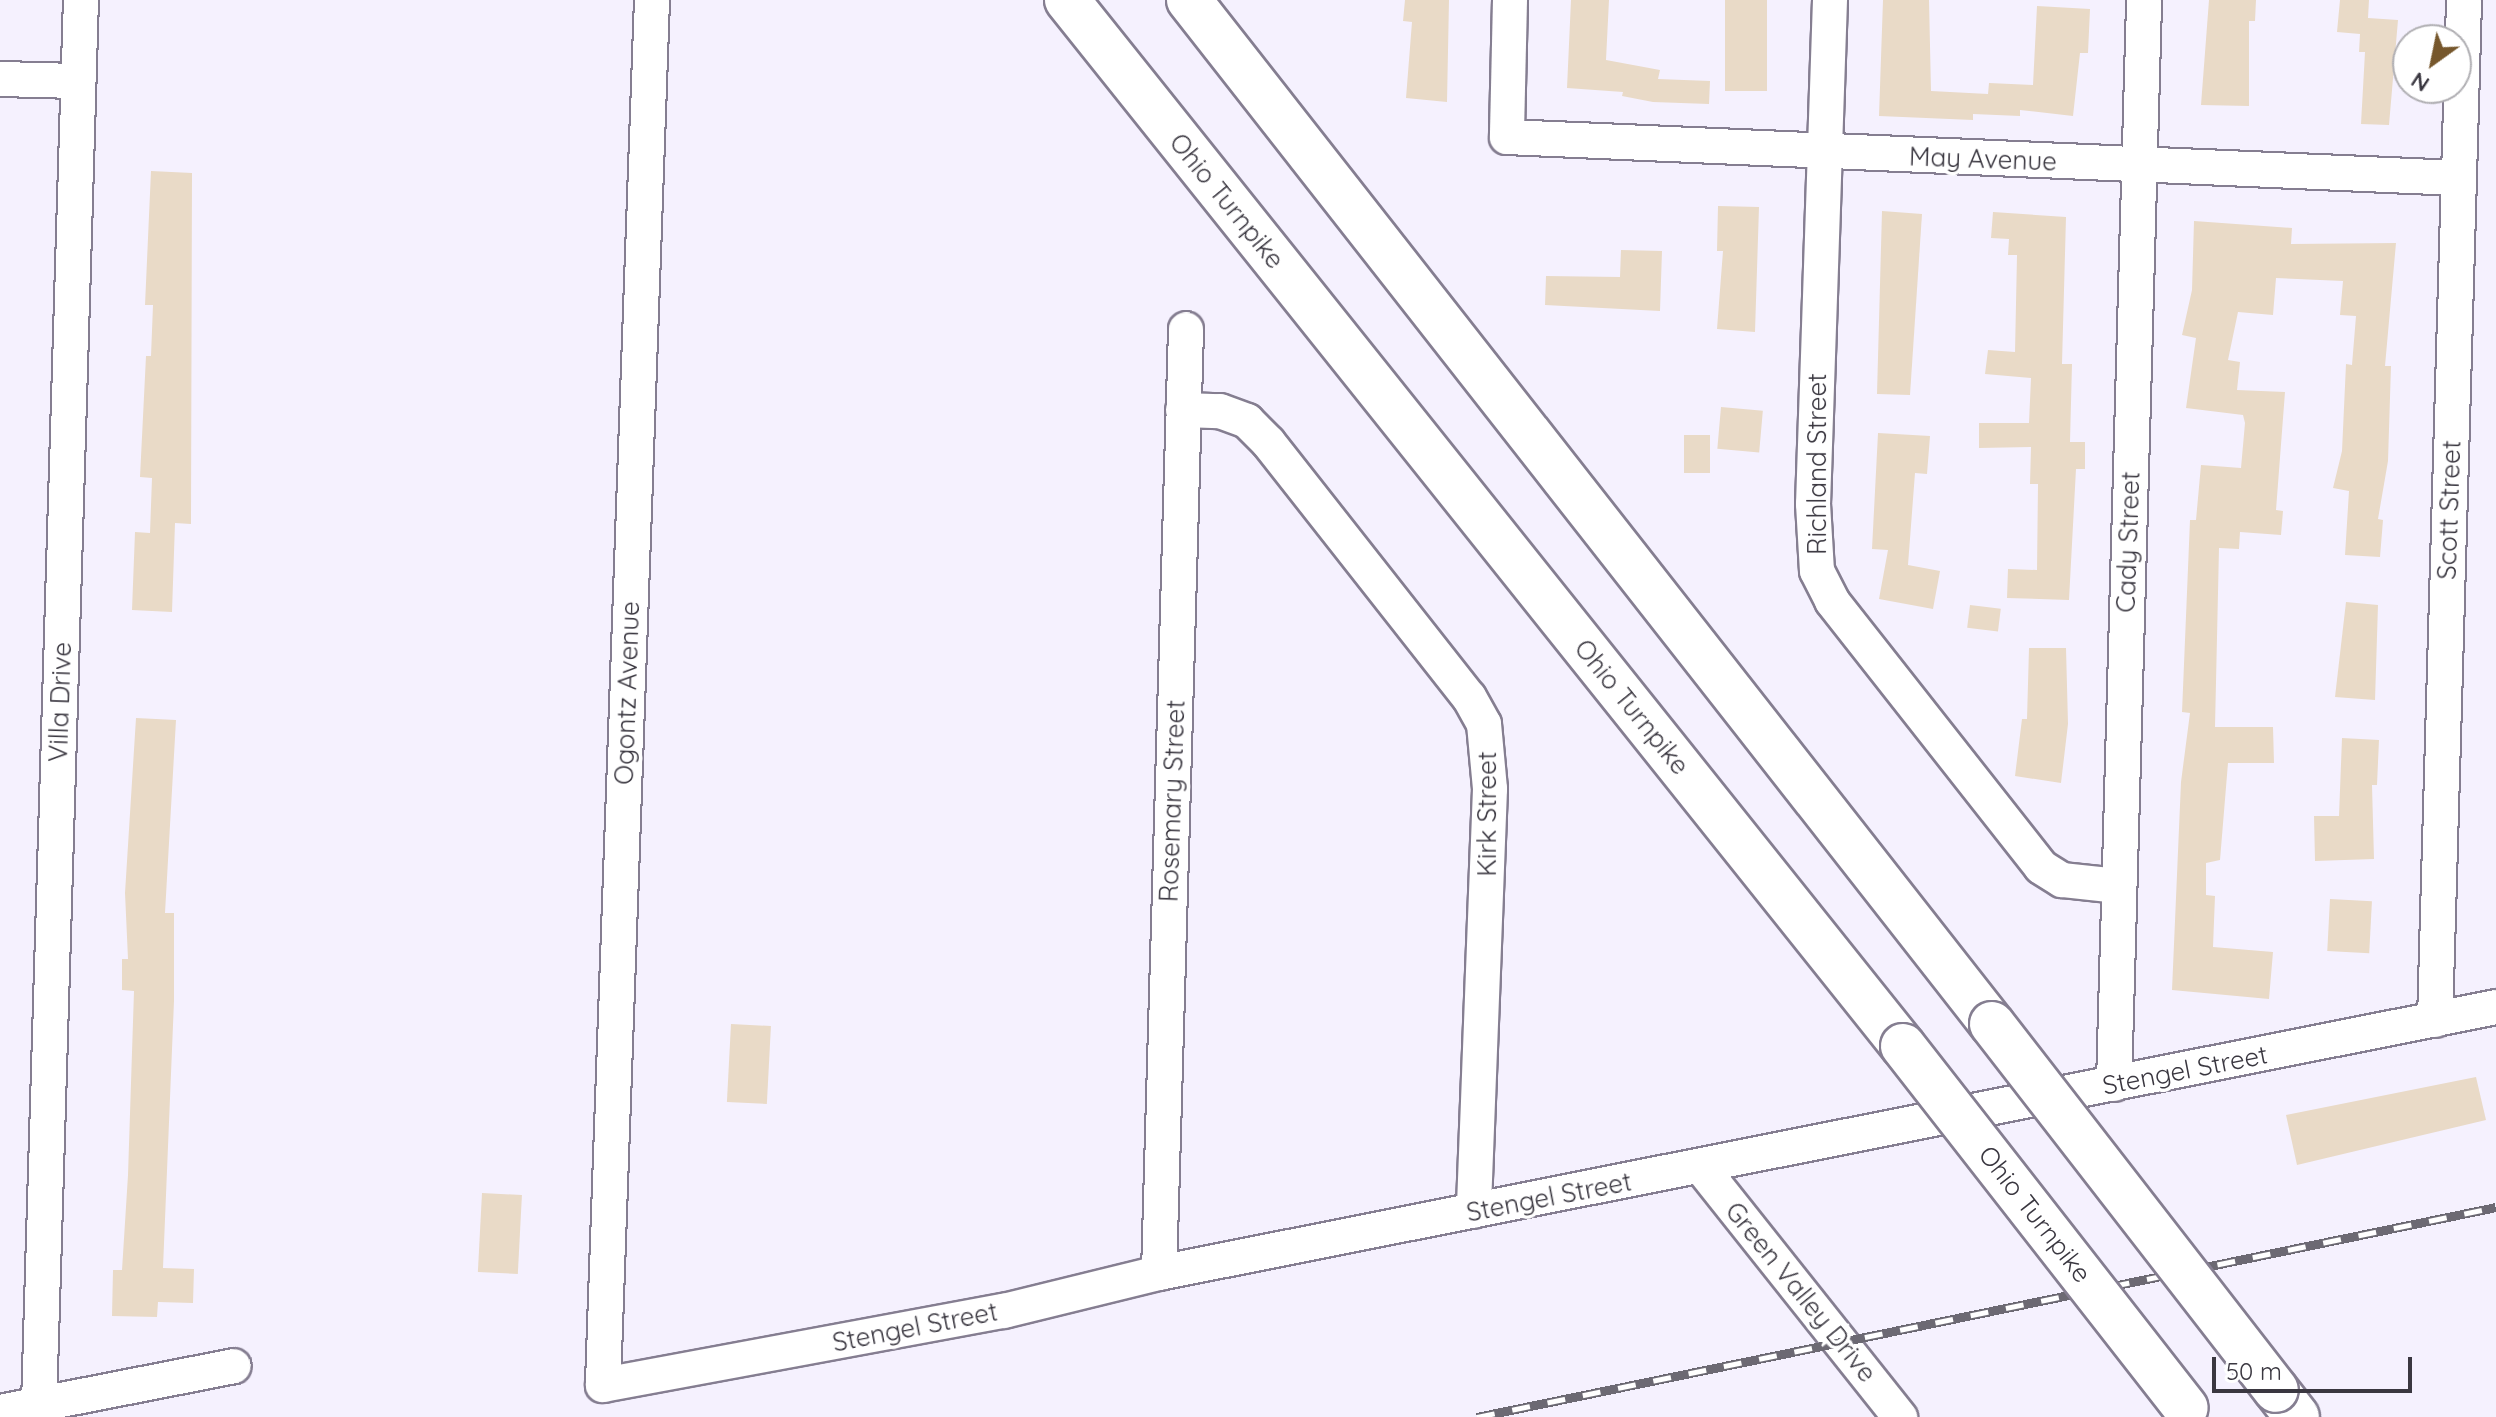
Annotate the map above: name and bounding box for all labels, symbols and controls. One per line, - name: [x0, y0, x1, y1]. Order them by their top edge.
- north arrow: [2392, 24, 2472, 104]
- text: N: [2406, 66, 2434, 99]
- street label: Ohio Turnpike: [1163, 127, 1291, 275]
- street label: May Avenue: [1908, 141, 2058, 177]
- street label: Richland Street: [1801, 373, 1833, 555]
- street label: Scott Street: [2431, 440, 2467, 580]
- street label: Cady Street: [2110, 471, 2146, 613]
- street label: Ogontz Avenue: [608, 601, 646, 785]
- street label: Ohio Turnpike: [1568, 633, 1696, 781]
- street label: Villa Drive: [42, 641, 78, 763]
- street label: Rosemary Street: [1153, 699, 1191, 903]
- street label: Kirk Street: [1471, 751, 1503, 877]
- street label: Stengel Street: [2100, 1039, 2270, 1101]
- street label: Ohio Turnpike: [1972, 1139, 2098, 1289]
- street label: Stengel Street: [1464, 1166, 1634, 1228]
- street label: Green Valley Drive: [1719, 1196, 1883, 1388]
- street label: Stengel Street: [830, 1296, 1000, 1358]
- scale bar: [2216, 1341, 2416, 1391]
- text: 50 m: [2226, 1356, 2282, 1386]

